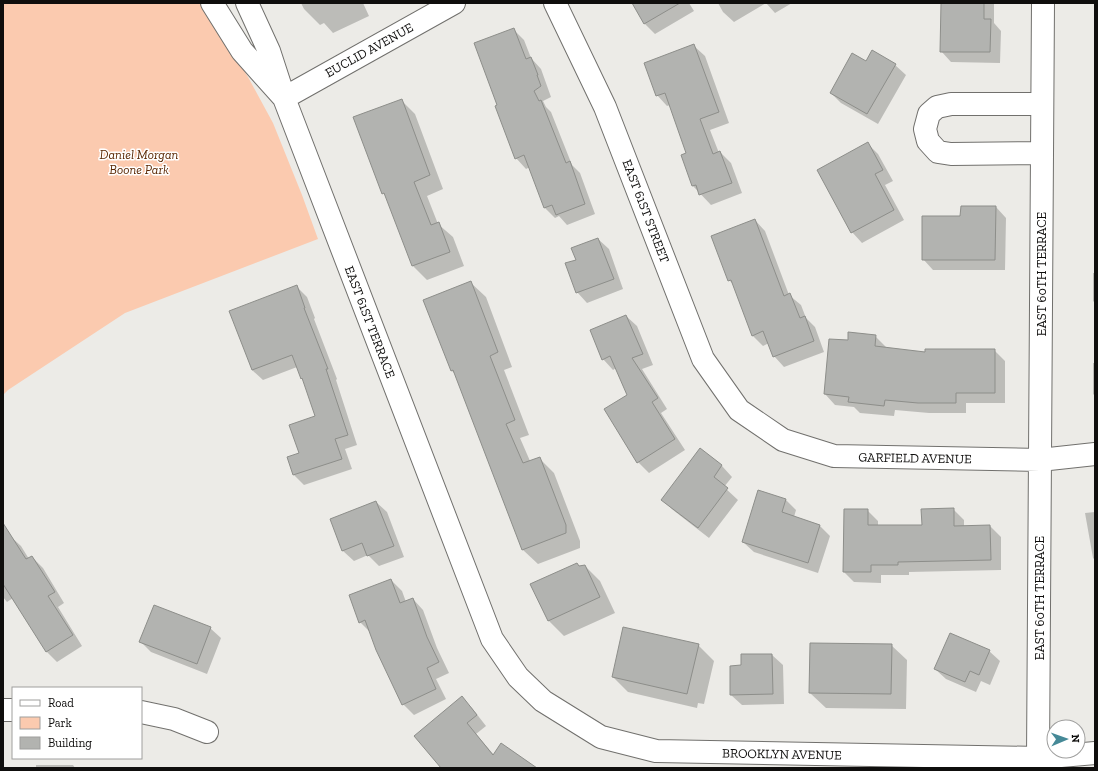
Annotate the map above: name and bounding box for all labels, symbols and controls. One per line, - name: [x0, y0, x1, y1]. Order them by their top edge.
- street label: EUCLID AVENUE: [322, 19, 416, 80]
- park label: Daniel Morgan Boone Park: [100, 147, 179, 177]
- street label: EAST 61ST STREET: [619, 157, 673, 265]
- street label: EAST 60TH TERRACE: [1034, 211, 1049, 336]
- street label: EAST 61ST TERRACE: [342, 264, 398, 381]
- street label: GARFIELD AVENUE: [858, 450, 972, 466]
- street label: EAST 60TH TERRACE: [1032, 535, 1047, 660]
- legend: [12, 687, 142, 759]
- text: Road: [48, 696, 74, 710]
- text: Park: [48, 716, 73, 730]
- north arrow: [1046, 719, 1086, 759]
- text: N: [1069, 734, 1082, 744]
- text: Building: [48, 736, 92, 750]
- street label: BROOKLYN AVENUE: [722, 745, 842, 763]

